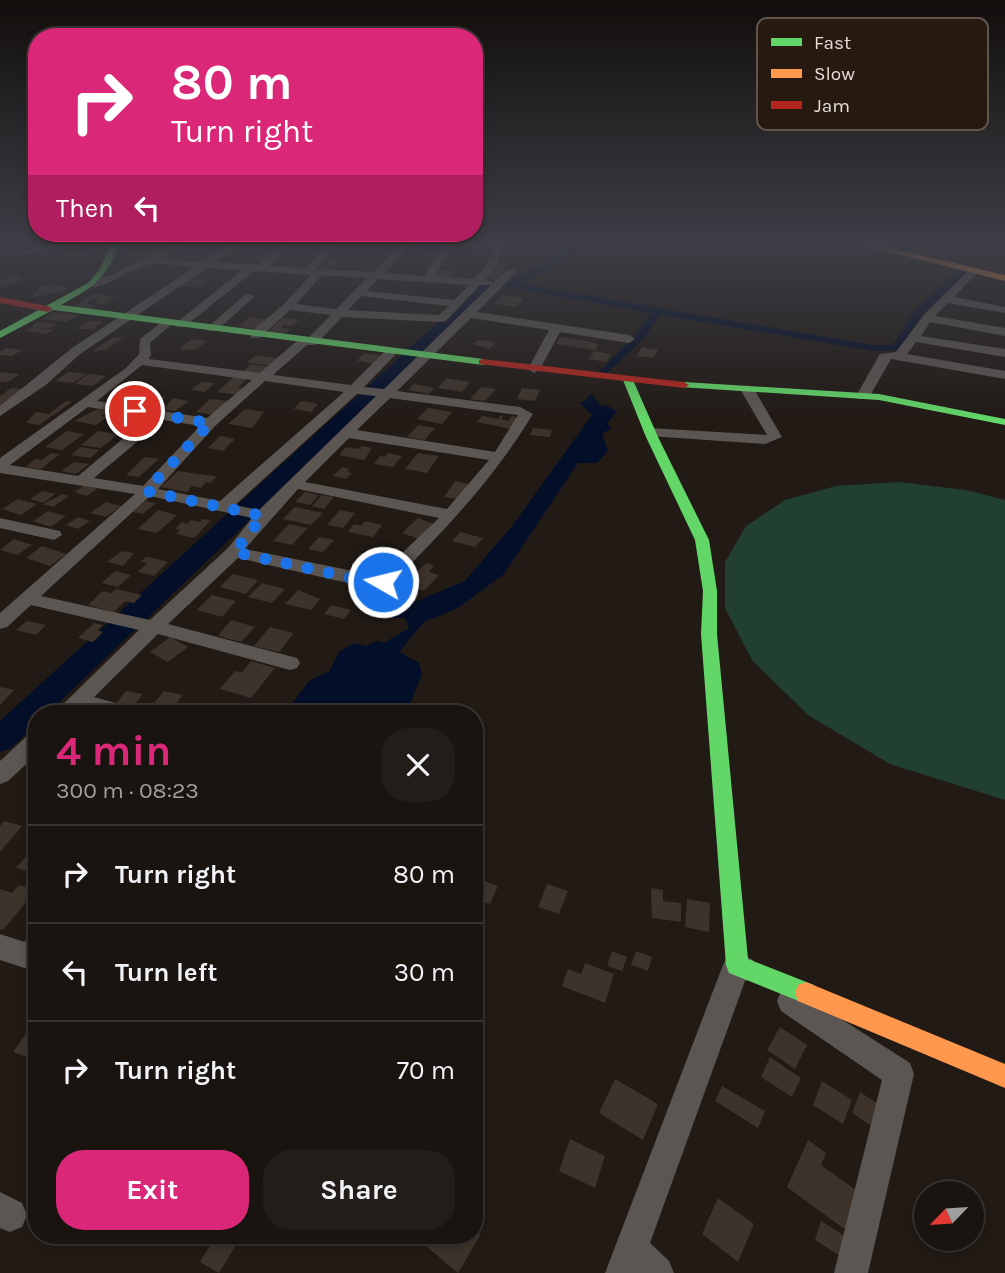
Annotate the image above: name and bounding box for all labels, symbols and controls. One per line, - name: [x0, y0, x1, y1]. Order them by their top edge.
- legend: [757, 18, 988, 130]
- text: Fast: [814, 32, 851, 54]
- text: 80 m: [171, 54, 293, 111]
- icon: right: [56, 56, 147, 147]
- text: Slow: [814, 63, 855, 85]
- text: Jam: [814, 95, 850, 117]
- text: Turn right: [171, 113, 313, 150]
- icon: left: [128, 189, 166, 227]
- text: Then: [56, 193, 114, 224]
- pin: [105, 381, 165, 441]
- icon: arrive: [116, 392, 154, 430]
- position arrow: [346, 545, 420, 619]
- text: 4 min: [56, 726, 171, 776]
- button: close: [381, 728, 455, 802]
- text: 300 m · 08:23: [56, 777, 199, 804]
- icon: right: [56, 855, 94, 893]
- text: Turn right: [115, 859, 236, 890]
- text: 80 m: [393, 859, 455, 890]
- icon: left: [56, 953, 94, 991]
- text: Turn left: [115, 957, 217, 988]
- text: 30 m: [394, 957, 455, 988]
- icon: right: [56, 1051, 94, 1089]
- text: Turn right: [115, 1055, 236, 1086]
- text: 70 m: [397, 1055, 455, 1086]
- button: Exit: [56, 1150, 249, 1230]
- button: Share: [263, 1150, 455, 1230]
- north arrow: [914, 1181, 984, 1251]
- map controls: [914, 1181, 984, 1251]

